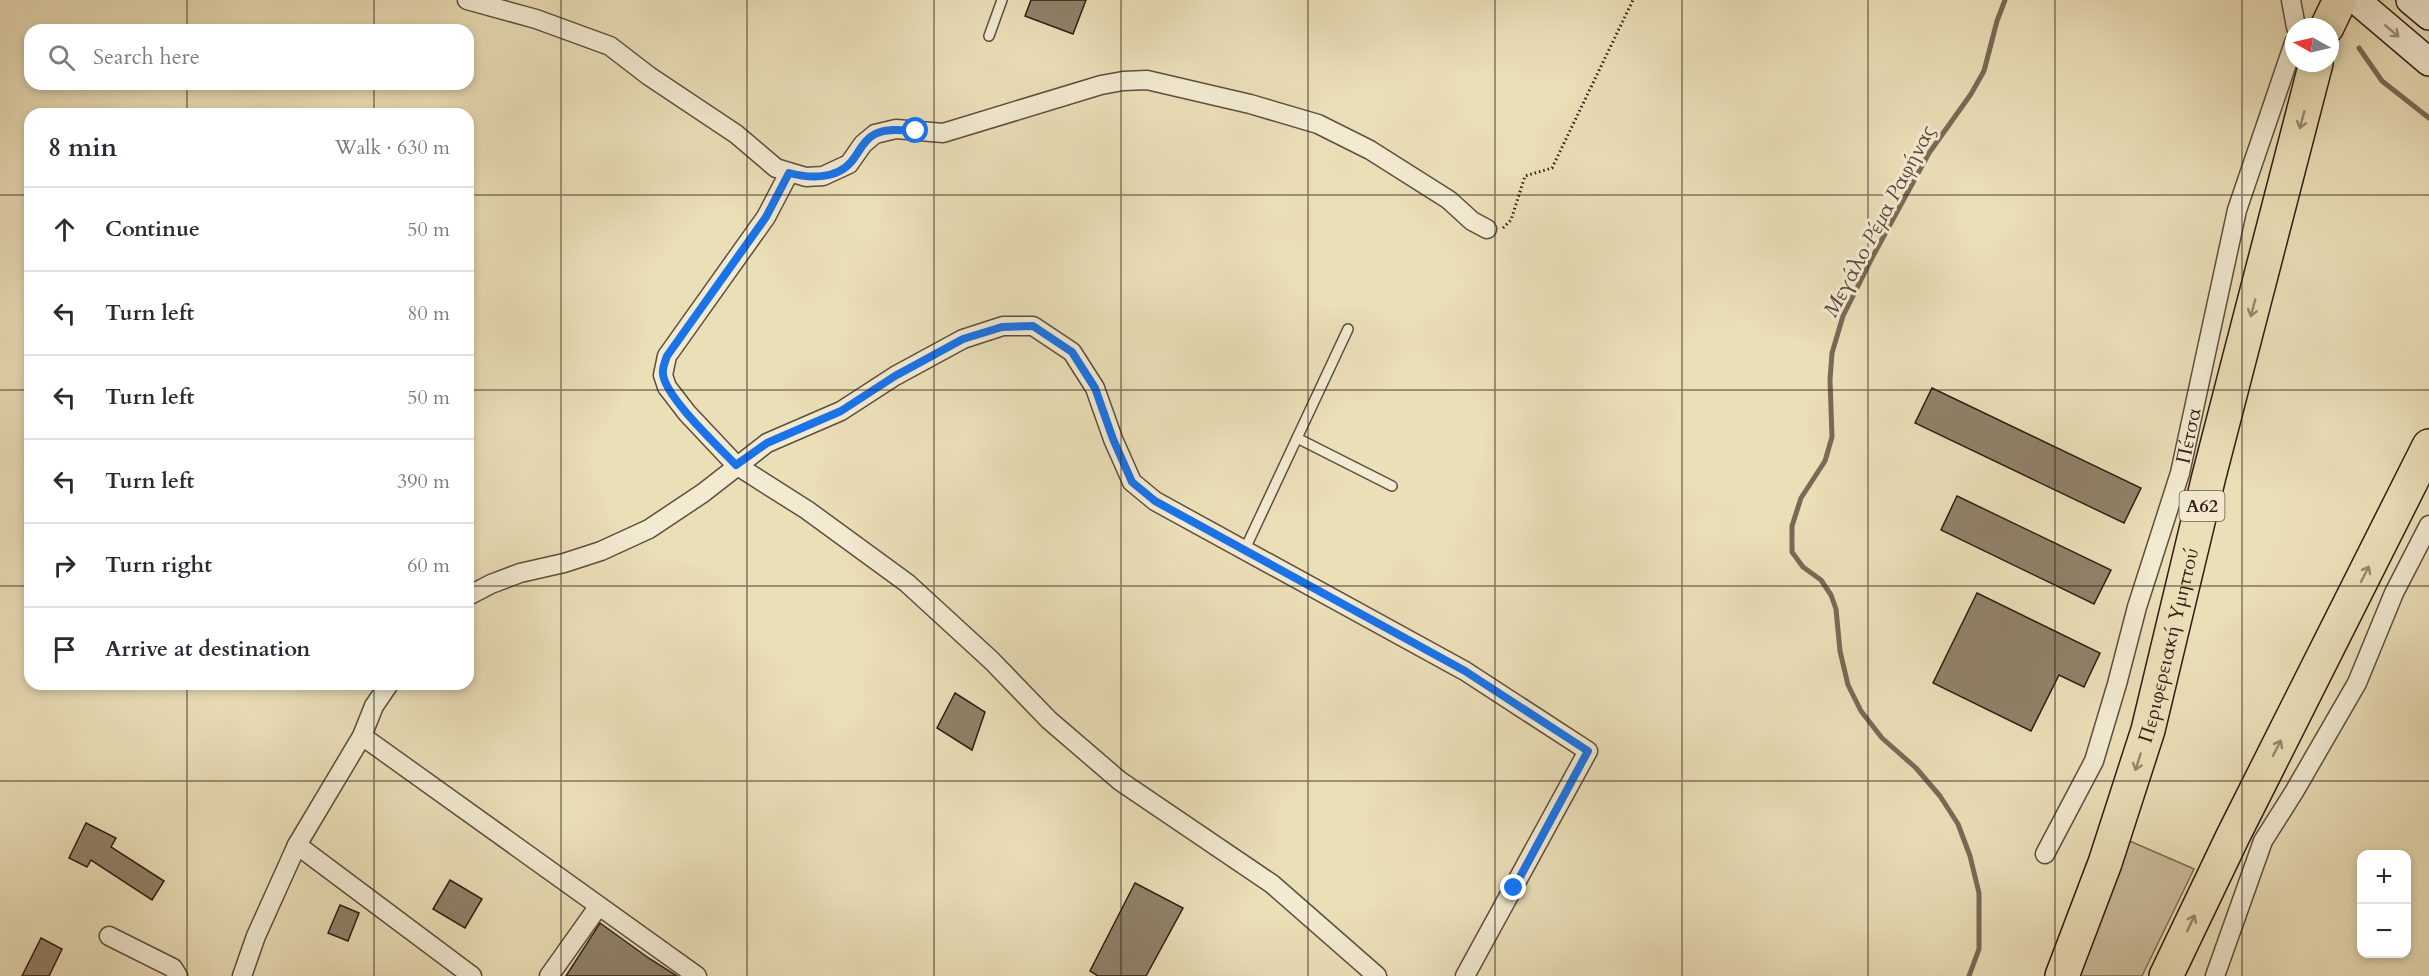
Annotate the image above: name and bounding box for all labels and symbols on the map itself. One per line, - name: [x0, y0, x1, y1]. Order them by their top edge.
- north arrow: [2285, 18, 2339, 72]
- one-way arrow: [2384, 24, 2399, 38]
- one-way arrow: [2295, 110, 2307, 129]
- route start: [902, 117, 928, 143]
- water label: Μεγάλο Ρέμα Ραφήνας: [1816, 120, 1943, 323]
- one-way arrow: [2246, 299, 2258, 318]
- street label: Πέτσα: [2169, 405, 2208, 466]
- road number: Α62: [2180, 491, 2224, 521]
- street label: Περιφερειακή Υμηττού: [2132, 545, 2205, 746]
- one-way arrow: [2359, 566, 2371, 583]
- one-way arrow: [2272, 740, 2284, 758]
- one-way arrow: [2132, 752, 2143, 771]
- route end: [1500, 874, 1526, 900]
- one-way arrow: [2185, 915, 2197, 933]

